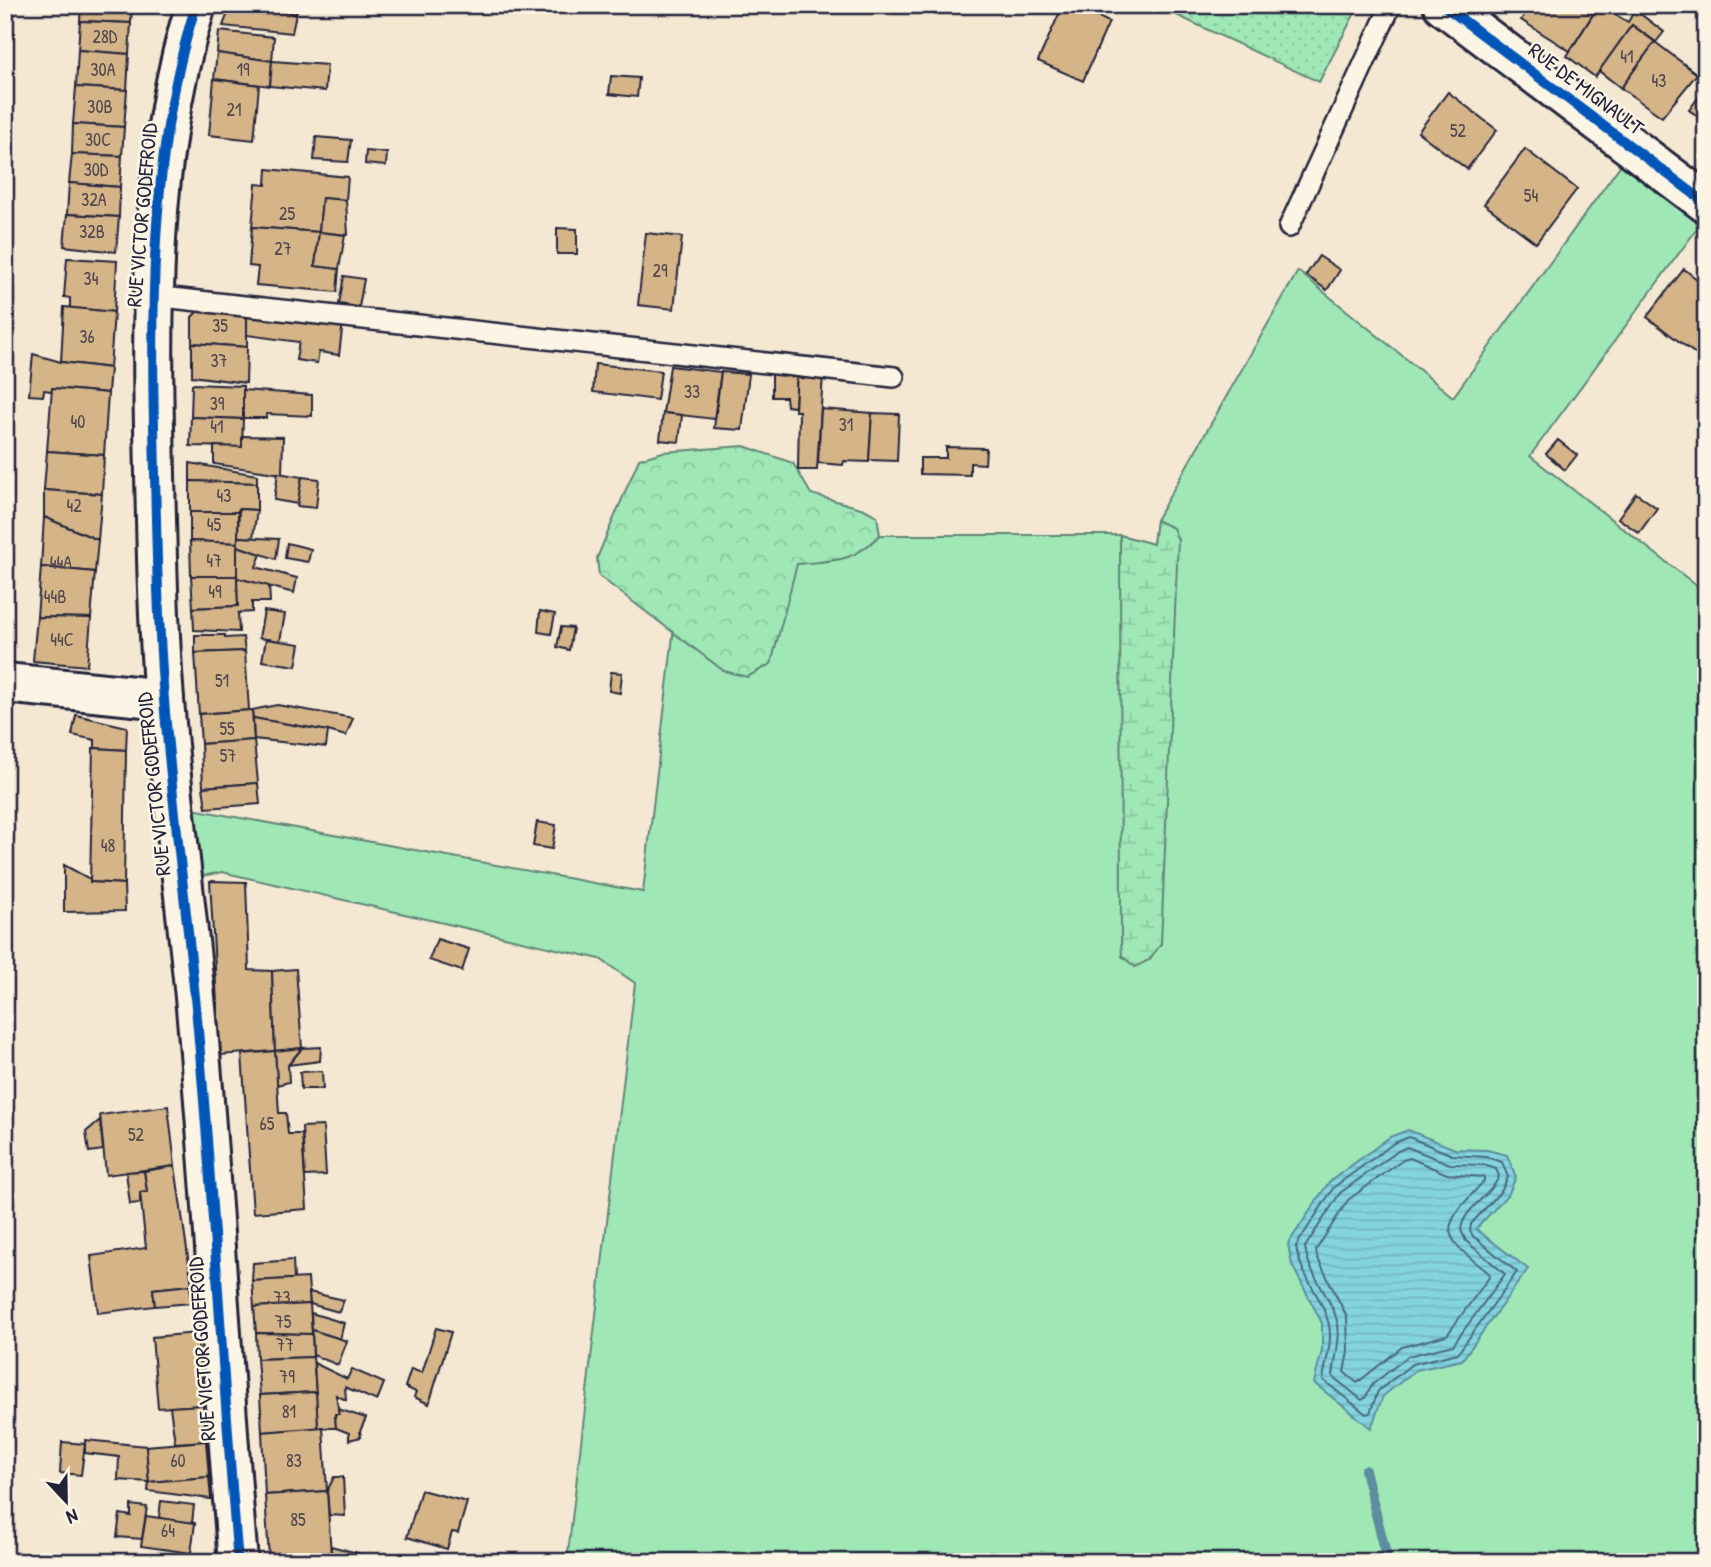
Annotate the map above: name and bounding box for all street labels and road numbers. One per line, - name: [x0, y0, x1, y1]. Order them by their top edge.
- street label: RUE DE MIGNAULT: [1523, 36, 1651, 142]
- street label: RUE VICTOR GODEFROID: [119, 122, 164, 308]
- street label: RUE VICTOR GODEFROID: [129, 691, 178, 877]
- street label: RUE VICTOR GODEFROID: [181, 1256, 222, 1442]

